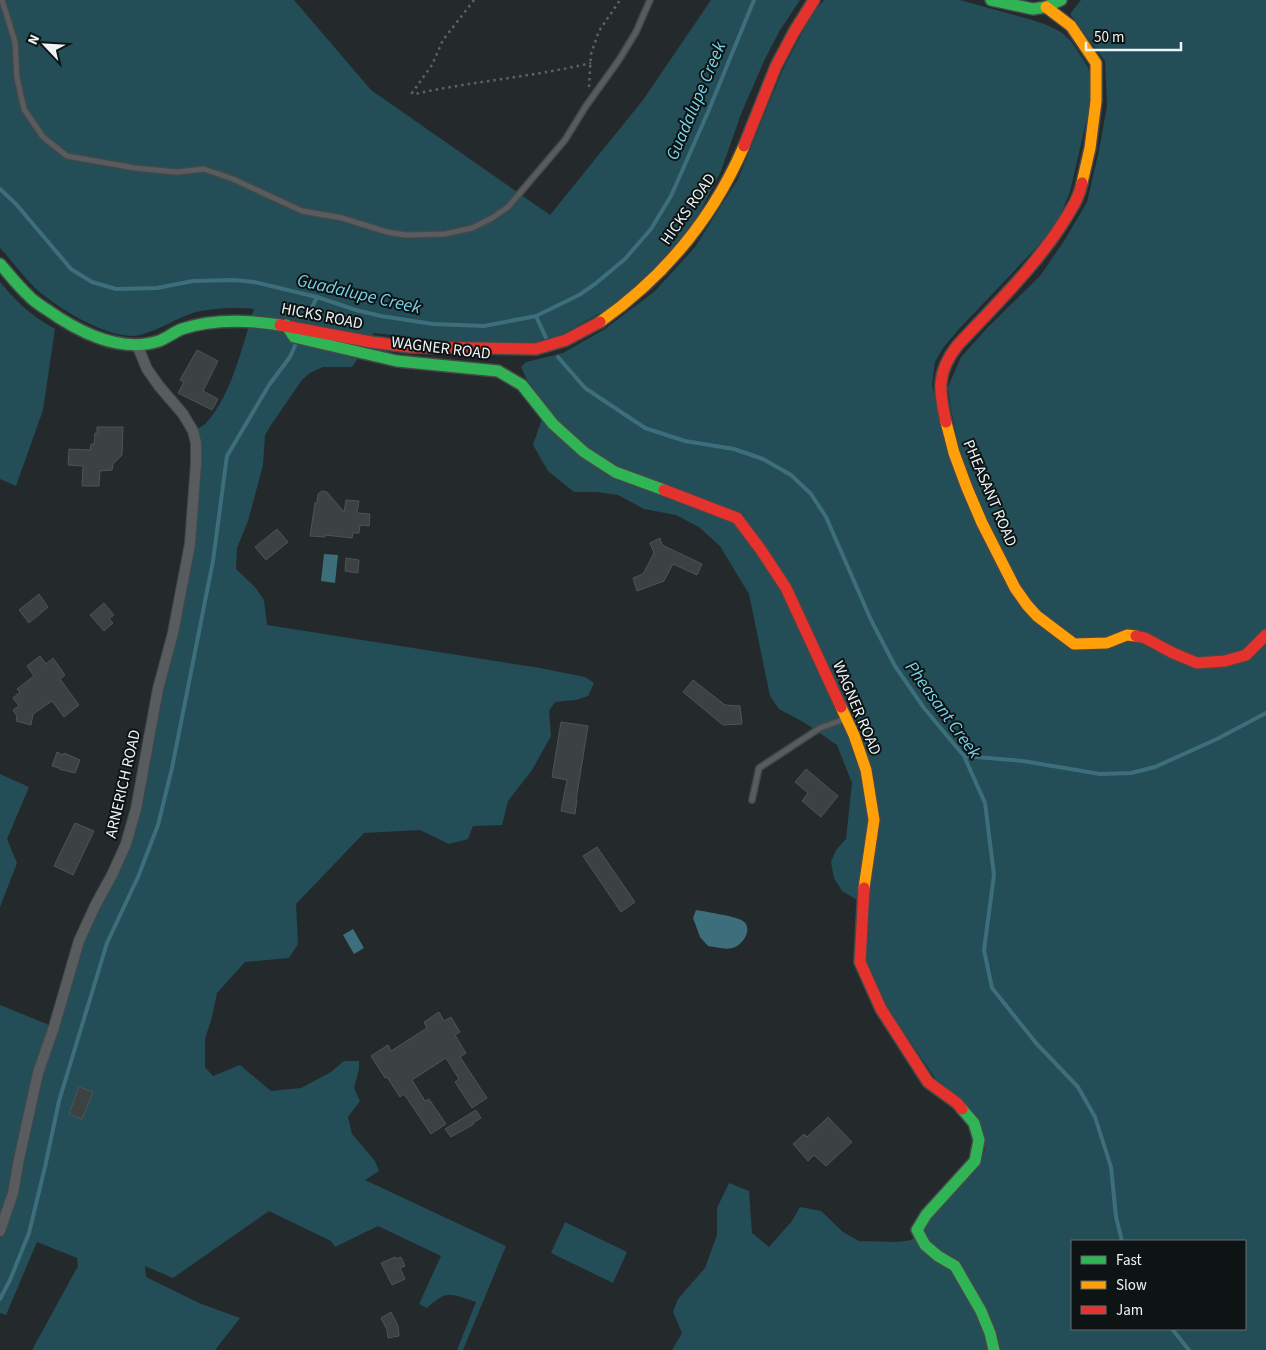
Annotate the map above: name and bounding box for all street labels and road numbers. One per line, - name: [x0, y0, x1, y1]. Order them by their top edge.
- street label: HICKS ROAD: [655, 169, 721, 249]
- street label: HICKS ROAD: [279, 297, 365, 335]
- street label: WAGNER ROAD: [390, 331, 492, 365]
- street label: PHEASANT ROAD: [958, 436, 1022, 550]
- street label: WAGNER ROAD: [827, 658, 887, 759]
- street label: ARNERICH ROAD: [100, 727, 146, 840]

